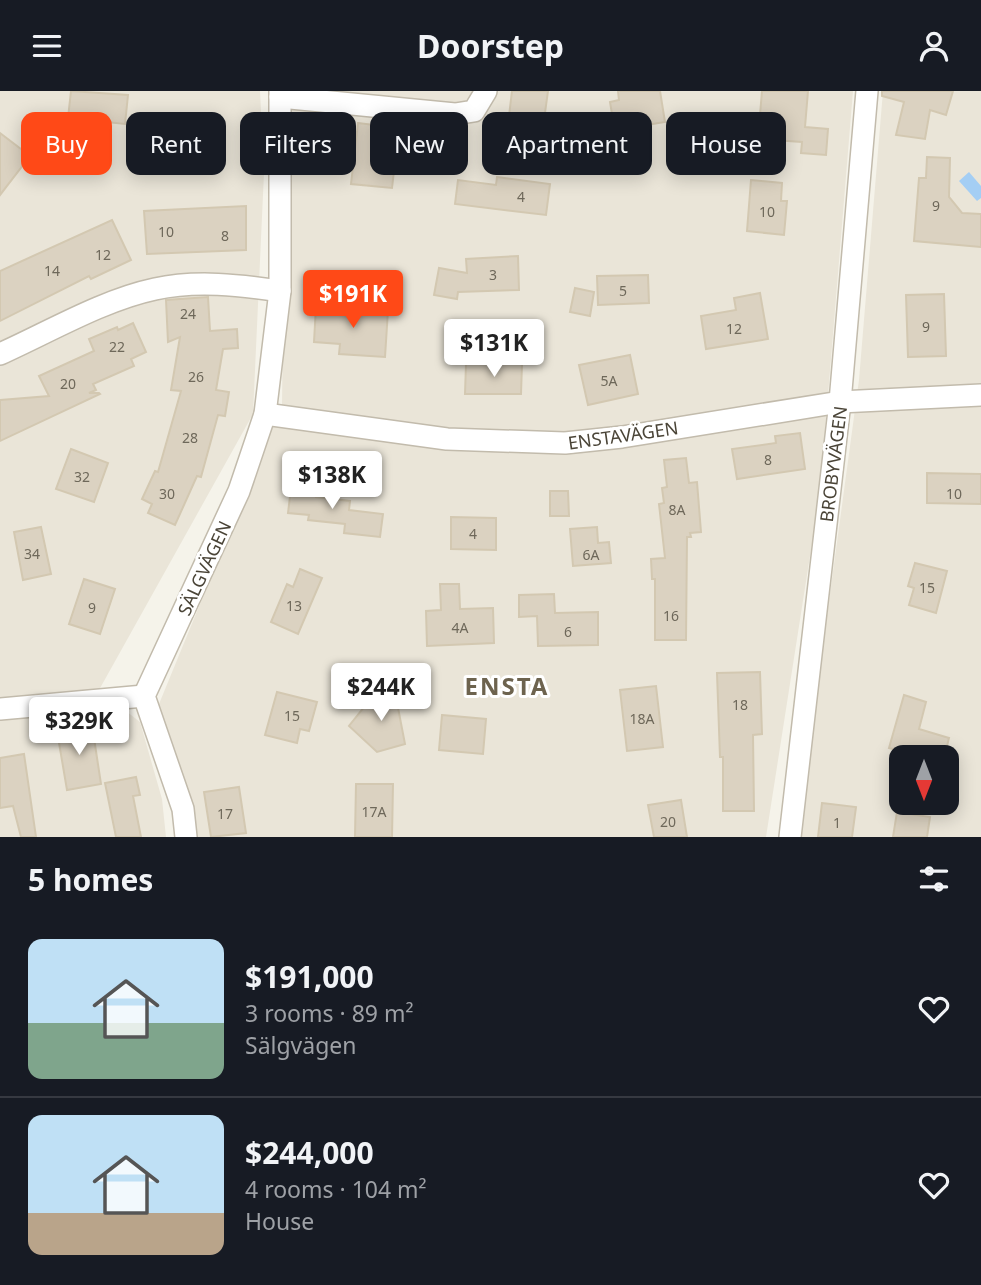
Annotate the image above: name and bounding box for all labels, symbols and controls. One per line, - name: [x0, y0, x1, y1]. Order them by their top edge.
- text: Doorstep: [417, 24, 564, 67]
- icon: menu: [28, 27, 66, 65]
- icon: person: [915, 27, 953, 65]
- chip: Buy: [21, 112, 112, 175]
- chip: Rent: [126, 112, 226, 175]
- chip: Filters: [240, 112, 356, 175]
- chip: New: [370, 112, 468, 175]
- chip: Apartment: [482, 112, 652, 175]
- chip: House: [666, 112, 786, 175]
- house number: 4: [517, 187, 525, 206]
- house number: 9: [932, 196, 940, 215]
- house number: 10: [759, 202, 775, 221]
- house number: 10: [158, 222, 174, 241]
- house number: 8: [221, 226, 229, 245]
- house number: 12: [95, 245, 111, 264]
- house number: 14: [44, 261, 60, 280]
- house number: 3: [489, 265, 497, 284]
- pin: $191K: [304, 271, 402, 330]
- text: $191K: [319, 277, 387, 309]
- house number: 5: [619, 281, 627, 300]
- house number: 24: [180, 304, 196, 323]
- house number: 9: [922, 317, 930, 336]
- house number: 12: [726, 319, 742, 338]
- pin: $131K: [445, 320, 543, 379]
- text: $131K: [460, 326, 528, 358]
- house number: 22: [109, 337, 125, 356]
- house number: 26: [188, 367, 204, 386]
- house number: 5A: [601, 371, 618, 390]
- house number: 20: [60, 374, 76, 393]
- street label: BROBYVÄGEN: [814, 405, 852, 523]
- street label: ENSTAVÄGEN: [566, 415, 680, 455]
- house number: 28: [182, 428, 198, 447]
- house number: 8: [764, 450, 772, 469]
- pin: $138K: [283, 451, 381, 511]
- text: $138K: [298, 458, 366, 490]
- house number: 32: [74, 467, 90, 486]
- house number: 30: [159, 484, 175, 503]
- house number: 10: [946, 484, 962, 503]
- house number: 8A: [669, 500, 686, 519]
- street label: SÄLGVÄGEN: [172, 517, 236, 619]
- house number: 4: [469, 524, 477, 543]
- house number: 34: [24, 544, 40, 563]
- house number: 6A: [583, 545, 600, 564]
- house number: 15: [919, 578, 935, 597]
- house number: 13: [286, 596, 302, 615]
- house number: 9: [88, 598, 96, 617]
- house number: 16: [663, 606, 679, 625]
- house number: 4A: [452, 618, 469, 637]
- house number: 6: [564, 622, 572, 641]
- pin: $244K: [332, 663, 430, 723]
- district label: ENSTA: [465, 669, 549, 702]
- text: $244K: [347, 670, 415, 702]
- house number: 18: [732, 695, 748, 714]
- pin: $329K: [30, 697, 128, 757]
- text: $329K: [45, 704, 113, 736]
- house number: 15: [284, 706, 300, 725]
- house number: 18A: [630, 709, 655, 728]
- north arrow: [889, 745, 959, 815]
- map controls: [889, 745, 959, 815]
- house number: 17A: [362, 802, 387, 821]
- house number: 17: [217, 804, 233, 823]
- house number: 20: [660, 812, 676, 831]
- house number: 1: [833, 813, 841, 832]
- text: 5 homes: [28, 859, 153, 900]
- icon: filters: [915, 860, 953, 898]
- text: $191,000: [245, 956, 374, 997]
- icon: home: [84, 967, 168, 1051]
- icon: heart: [915, 990, 953, 1028]
- text: 3 rooms · 89 m²: [245, 997, 414, 1029]
- text: Sälgvägen: [245, 1029, 357, 1061]
- text: $244,000: [245, 1132, 374, 1173]
- icon: home: [84, 1143, 168, 1227]
- icon: heart: [915, 1166, 953, 1204]
- text: 4 rooms · 104 m²: [245, 1173, 427, 1205]
- text: House: [245, 1205, 314, 1237]

